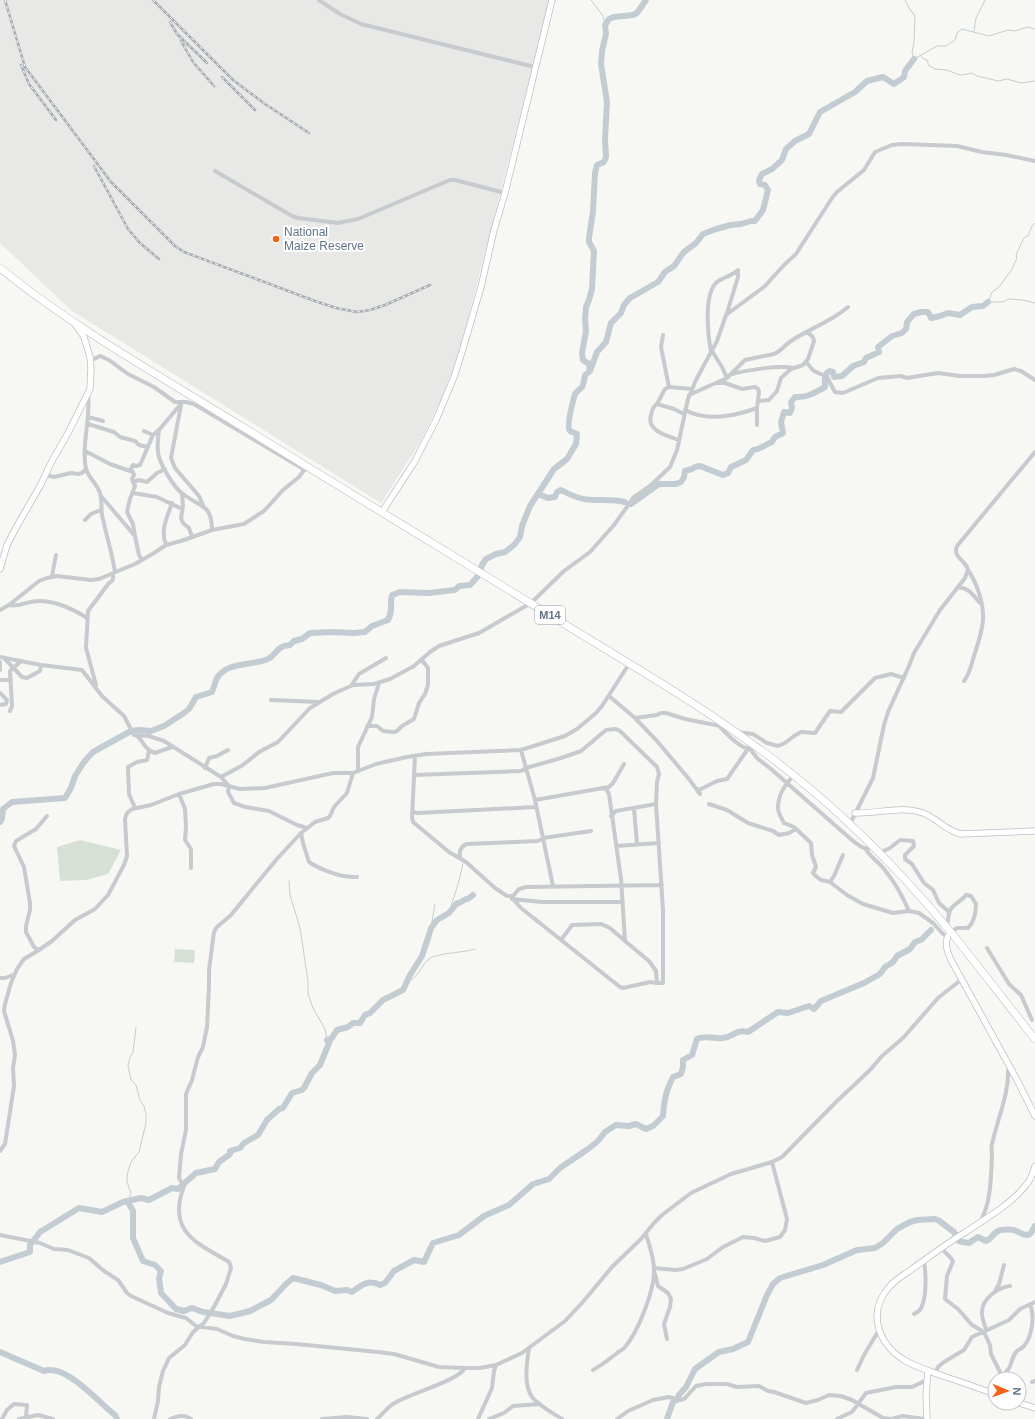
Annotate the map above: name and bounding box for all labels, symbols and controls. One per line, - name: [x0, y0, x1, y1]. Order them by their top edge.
- place label: National Maize Reserve: [284, 225, 364, 253]
- marker: National Maize Reserve: [271, 234, 281, 244]
- road number: M14: [535, 606, 565, 624]
- north arrow: [987, 1371, 1027, 1411]
- text: N: [1011, 1387, 1023, 1396]

